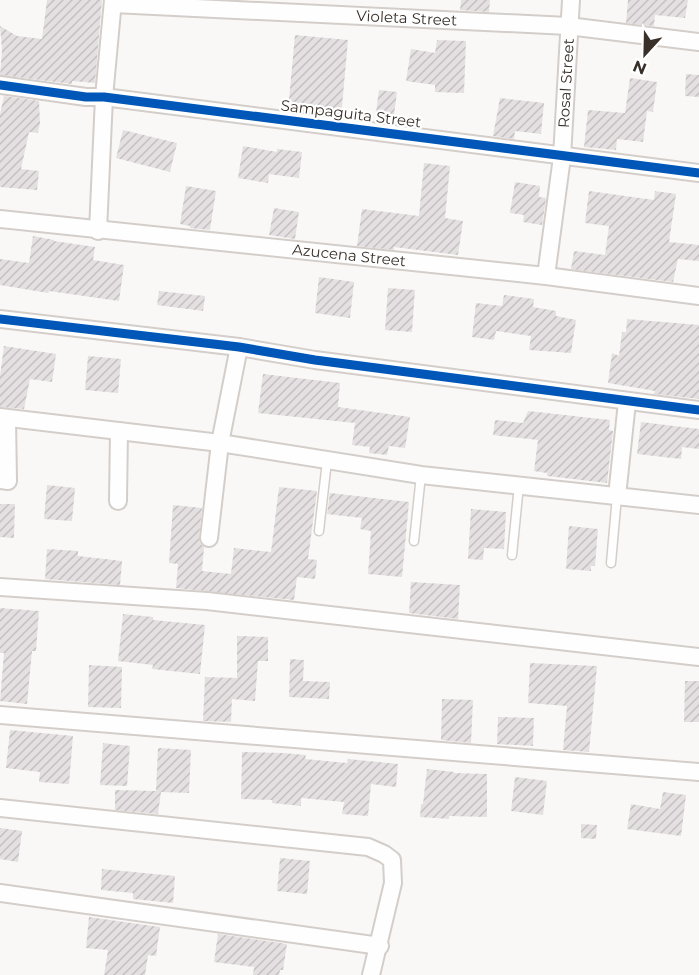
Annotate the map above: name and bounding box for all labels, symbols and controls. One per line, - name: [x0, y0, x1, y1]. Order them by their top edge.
- street label: Violeta Street: [356, 6, 457, 30]
- north arrow: [615, 24, 675, 84]
- street label: Rosal Street: [554, 38, 578, 129]
- text: N: [630, 56, 649, 79]
- street label: Sampaguita Street: [280, 95, 422, 132]
- street label: Azucena Street: [291, 240, 407, 270]

